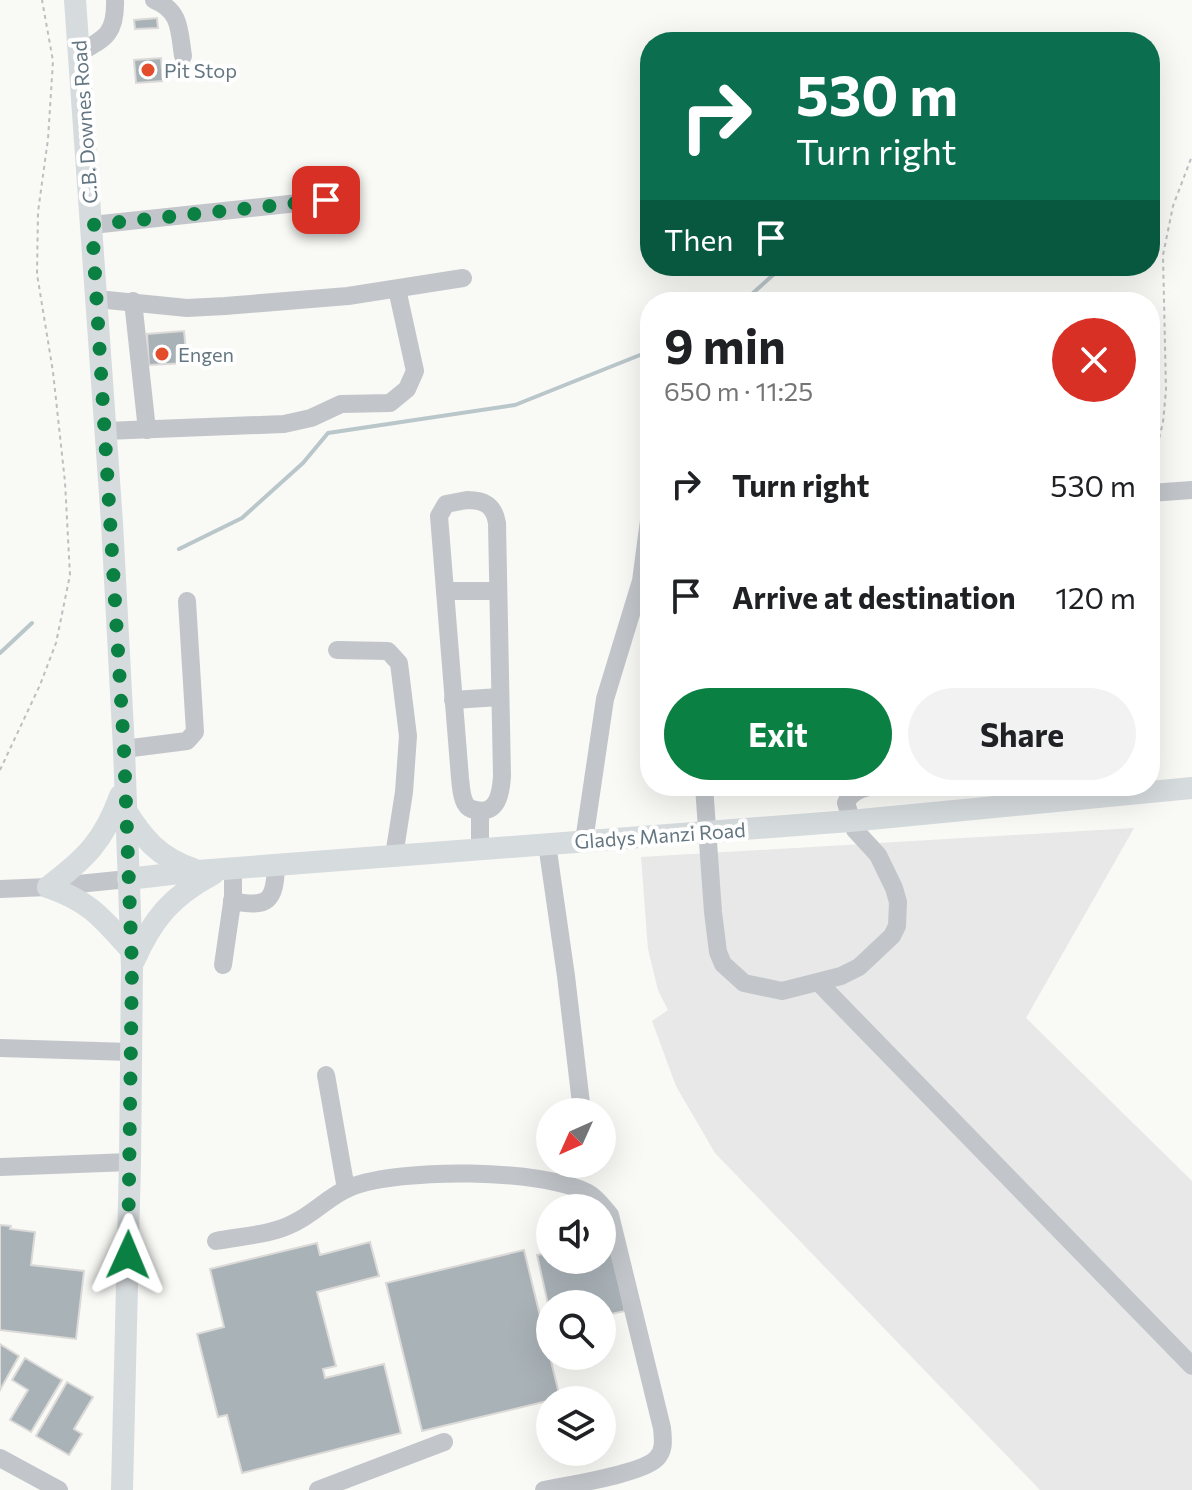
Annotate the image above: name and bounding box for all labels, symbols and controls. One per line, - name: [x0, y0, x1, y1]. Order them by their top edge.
- street label: C.B. Downes Road: [66, 39, 102, 205]
- place label: Pit Stop: [164, 58, 237, 82]
- text: 530 m: [796, 59, 958, 128]
- marker: Pit Stop: [139, 61, 157, 79]
- icon: right: [664, 64, 768, 168]
- text: Turn right: [796, 128, 957, 172]
- pin: [292, 166, 360, 234]
- icon: arrive: [304, 178, 348, 222]
- icon: arrive: [749, 216, 793, 260]
- text: Then: [664, 220, 733, 257]
- text: 9 min: [664, 315, 786, 374]
- button: close: [1052, 318, 1136, 402]
- place label: Engen: [178, 342, 234, 366]
- marker: Engen: [153, 345, 171, 363]
- text: 650 m · 11:25: [664, 375, 813, 406]
- icon: right: [664, 462, 708, 506]
- text: Turn right: [732, 466, 869, 503]
- text: 530 m: [1050, 466, 1136, 503]
- icon: arrive: [664, 574, 708, 618]
- text: Arrive at destination: [732, 578, 1016, 615]
- text: 120 m: [1055, 578, 1136, 615]
- button: Exit: [664, 688, 892, 780]
- button: Share: [908, 688, 1136, 780]
- street label: Gladys Manzi Road: [574, 817, 746, 853]
- north arrow: [536, 1098, 616, 1178]
- map controls: [536, 1098, 616, 1466]
- button: sound: [536, 1194, 616, 1274]
- position arrow: [86, 1213, 170, 1297]
- button: search: [536, 1290, 616, 1370]
- button: layers: [536, 1386, 616, 1466]

